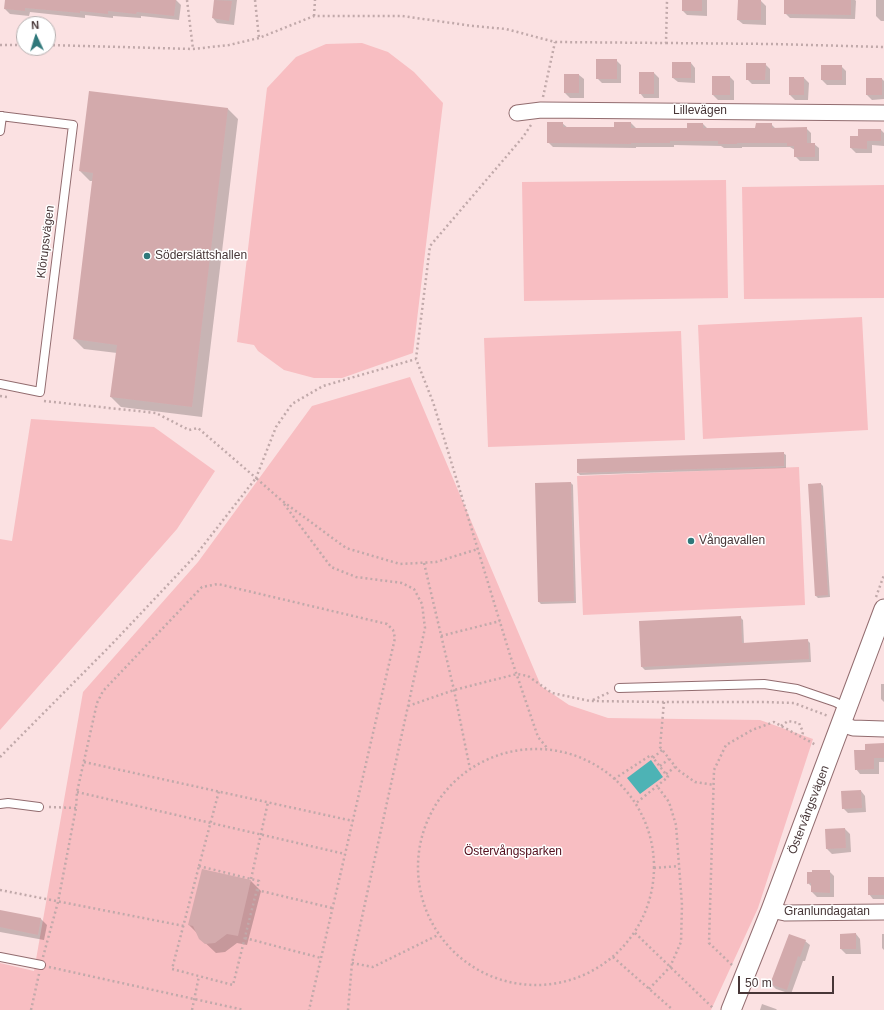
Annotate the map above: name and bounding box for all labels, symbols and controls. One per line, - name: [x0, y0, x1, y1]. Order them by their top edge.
- north arrow: [16, 16, 56, 56]
- text: N: [31, 19, 40, 31]
- street label: Lillevägen: [673, 104, 727, 118]
- street label: Klörupsvägen: [34, 205, 58, 279]
- place label: Söderslättshallen: [155, 249, 247, 263]
- marker: Söderslättshallen: [142, 251, 152, 261]
- place label: Vångavallen: [699, 534, 765, 548]
- marker: Vångavallen: [686, 536, 696, 546]
- street label: Östervångsvägen: [785, 764, 833, 856]
- park label: Östervångsparken: [464, 845, 562, 859]
- street label: Granlundagatan: [784, 905, 870, 919]
- scale bar: [740, 968, 836, 994]
- text: 50 m: [745, 976, 772, 990]

